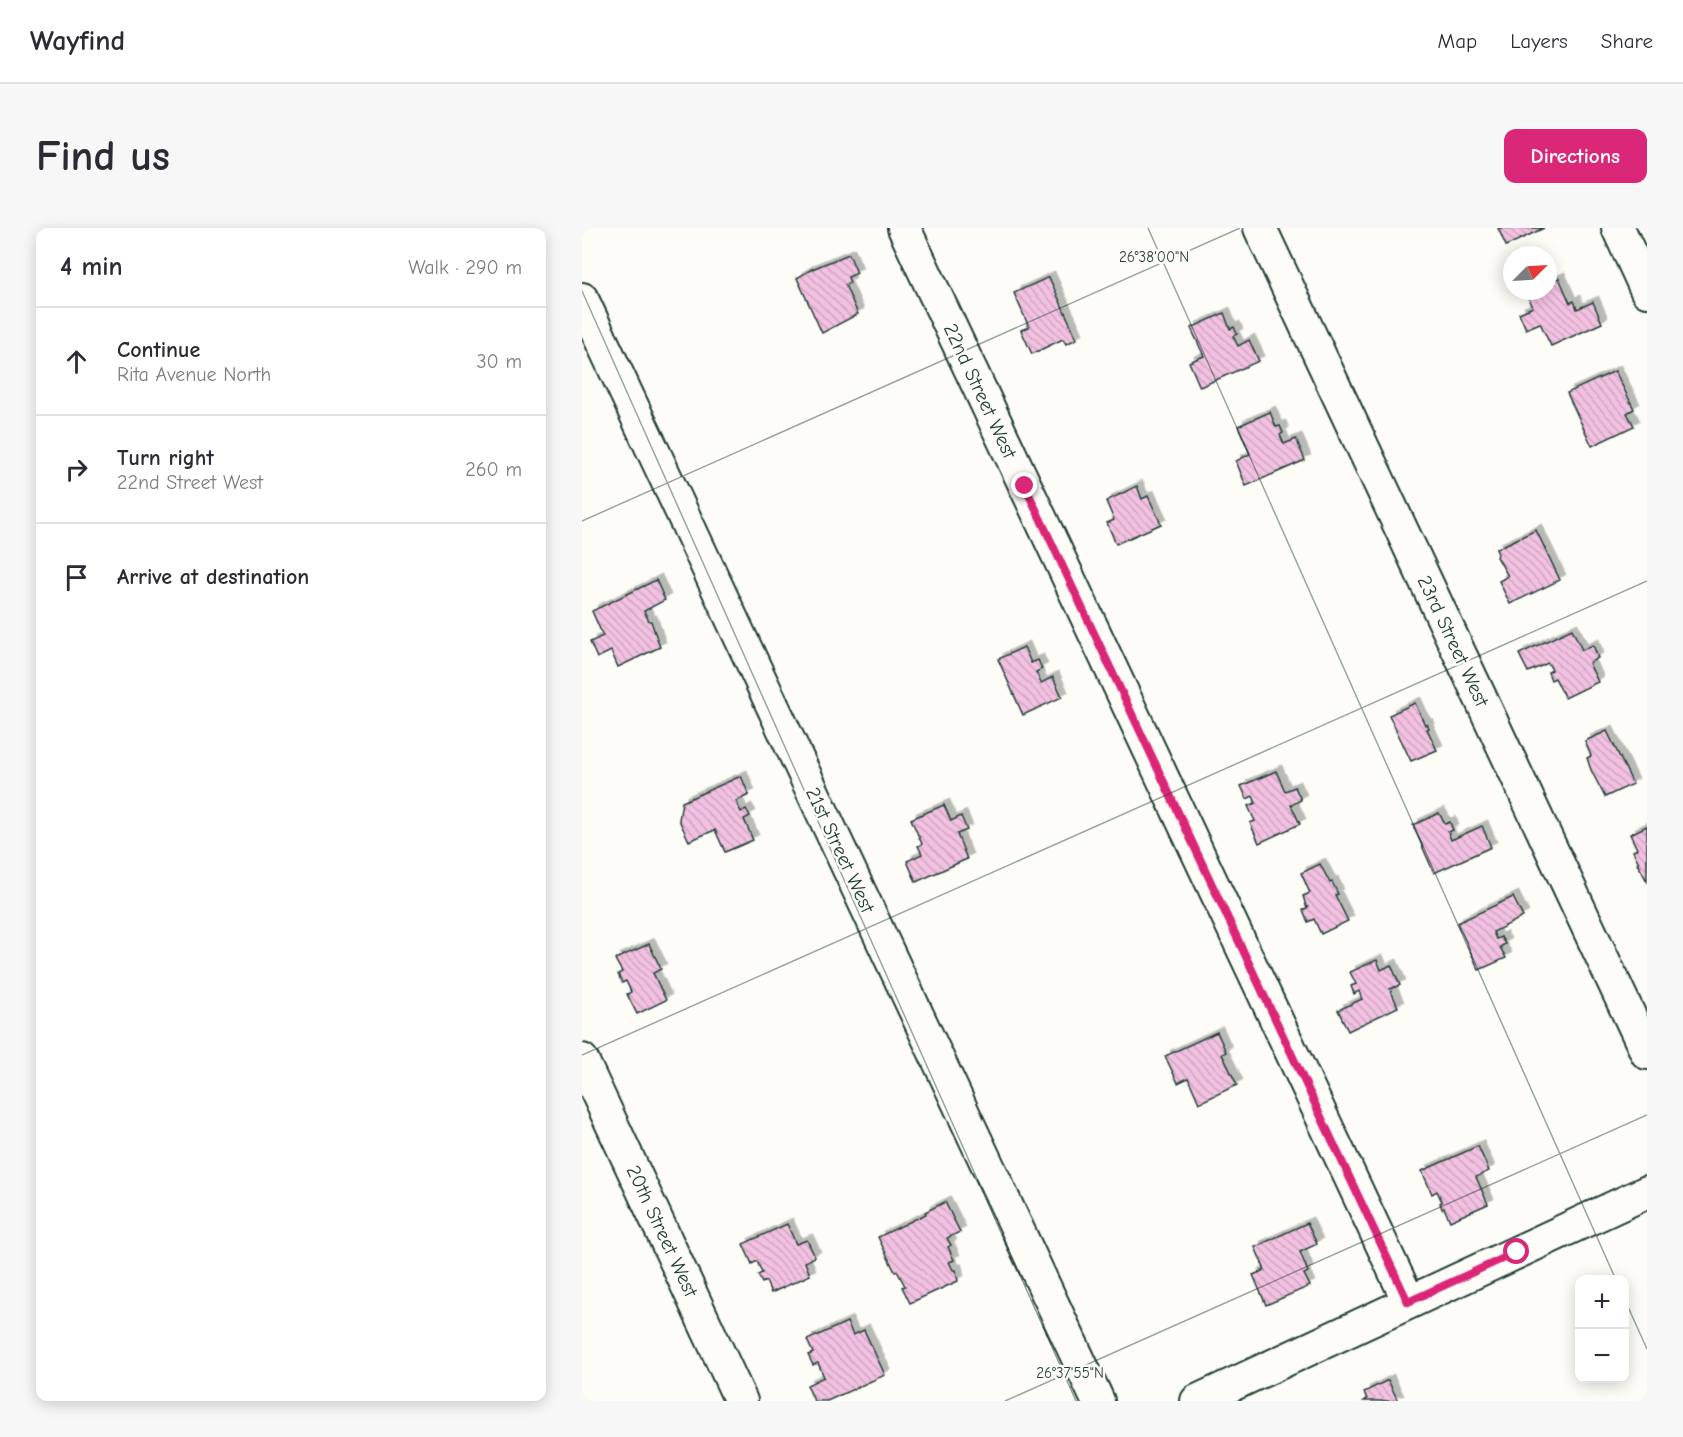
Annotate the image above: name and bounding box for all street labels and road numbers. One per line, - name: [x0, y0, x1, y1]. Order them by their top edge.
- street label: 22nd Street West: [939, 320, 1022, 463]
- street label: 23rd Street West: [1413, 572, 1494, 711]
- street label: 21st Street West: [801, 784, 880, 918]
- street label: 20th Street West: [621, 1162, 703, 1302]

